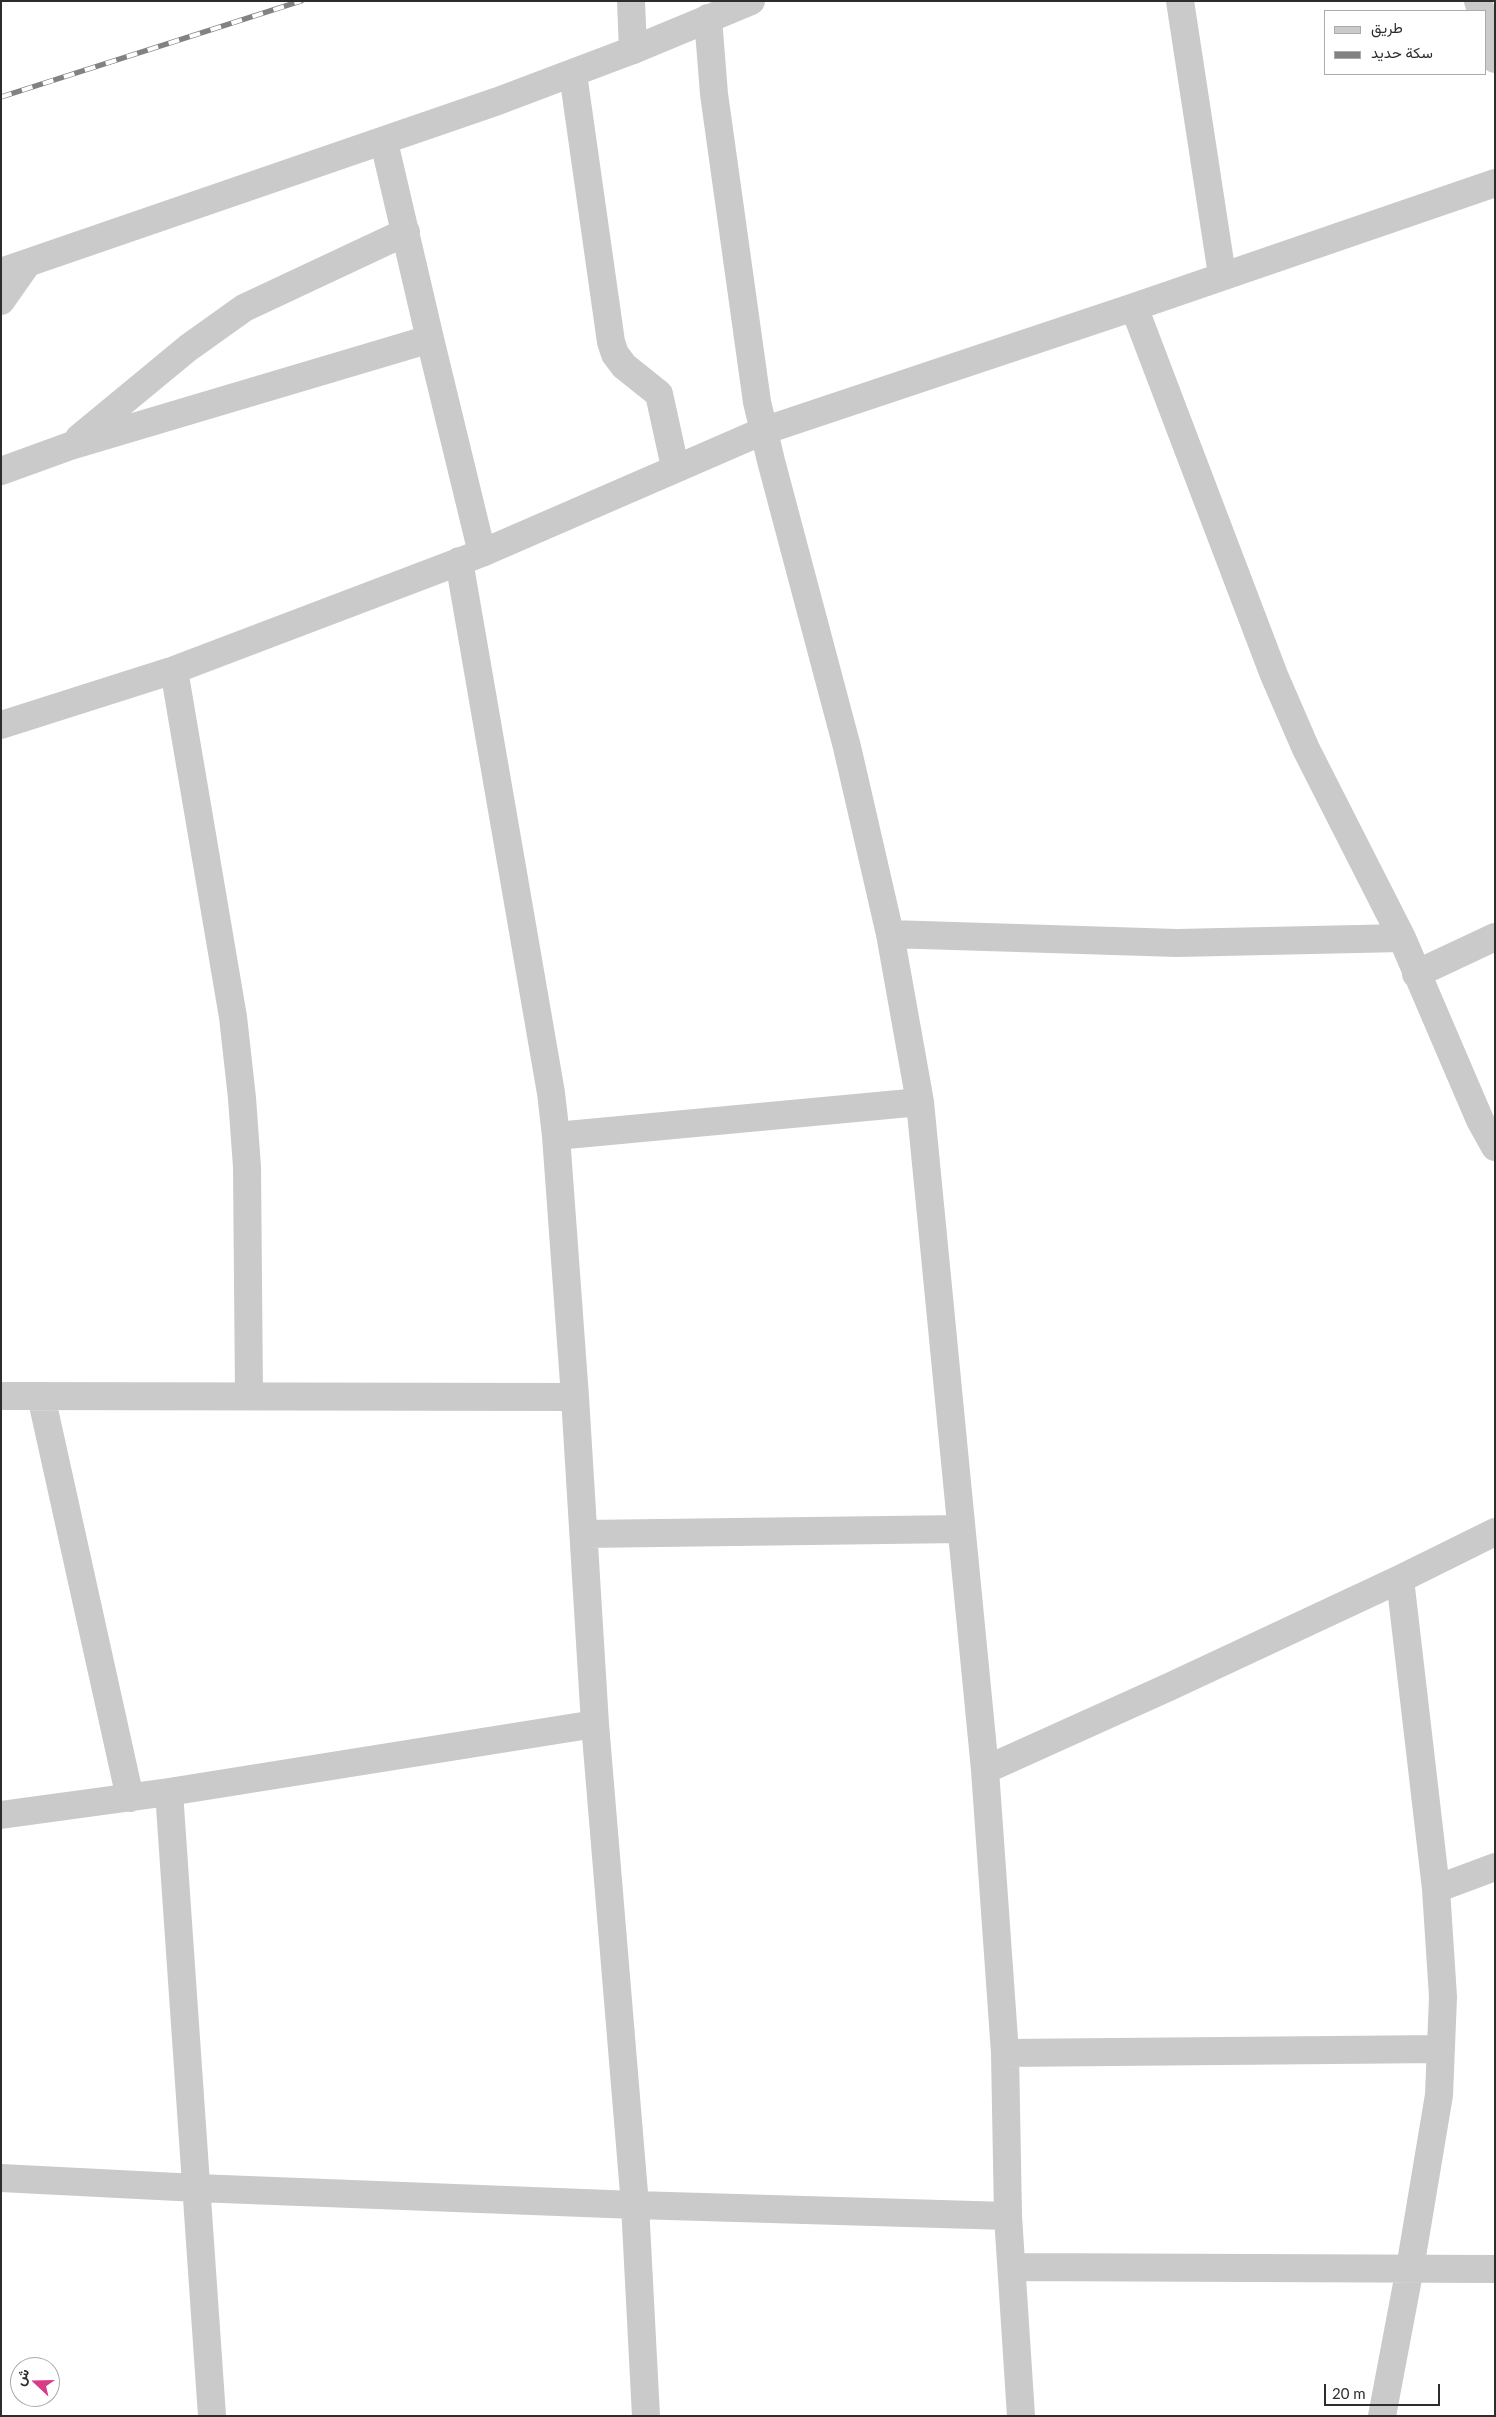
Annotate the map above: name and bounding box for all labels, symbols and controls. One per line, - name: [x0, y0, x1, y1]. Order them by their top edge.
- legend: [1324, 10, 1486, 75]
- text: طريق: [1371, 18, 1403, 36]
- text: سكة حديد: [1371, 43, 1433, 61]
- north arrow: [10, 2357, 60, 2407]
- text: ش: [11, 2366, 32, 2388]
- scale bar: [1326, 2374, 1442, 2406]
- text: 20 m: [1332, 2384, 1366, 2402]

